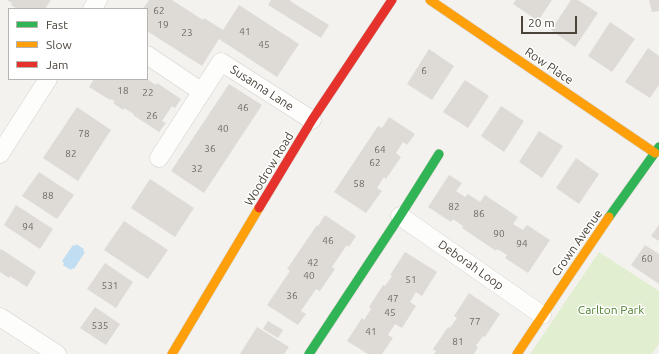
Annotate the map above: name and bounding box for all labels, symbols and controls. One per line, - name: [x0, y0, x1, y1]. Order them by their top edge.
- house number: 62: [153, 5, 165, 17]
- legend: [8, 8, 148, 80]
- scale bar: [523, 8, 579, 34]
- text: 20 m: [528, 16, 555, 29]
- text: Fast: [46, 18, 68, 31]
- house number: 19: [157, 19, 169, 31]
- house number: 41: [239, 26, 251, 38]
- house number: 23: [181, 27, 193, 39]
- text: Slow: [46, 38, 72, 51]
- house number: 45: [258, 39, 270, 51]
- street label: Row Place: [522, 45, 576, 87]
- text: Jam: [46, 58, 68, 71]
- street label: Susanna Lane: [228, 62, 296, 114]
- house number: 6: [421, 65, 427, 77]
- house number: 18: [117, 85, 129, 97]
- house number: 22: [142, 87, 154, 99]
- house number: 46: [237, 102, 249, 114]
- house number: 26: [146, 110, 158, 122]
- house number: 40: [217, 123, 229, 135]
- house number: 78: [78, 128, 90, 140]
- street label: Woodrow Road: [241, 130, 297, 208]
- house number: 36: [204, 143, 216, 155]
- house number: 64: [374, 144, 386, 156]
- house number: 82: [65, 148, 77, 160]
- house number: 62: [369, 157, 381, 169]
- house number: 32: [191, 163, 203, 175]
- house number: 58: [353, 178, 365, 190]
- house number: 88: [42, 190, 54, 202]
- house number: 82: [448, 201, 460, 213]
- street label: Crown Avenue: [549, 207, 605, 279]
- house number: 86: [473, 208, 485, 220]
- house number: 94: [22, 221, 34, 233]
- house number: 90: [493, 228, 505, 240]
- house number: 46: [322, 235, 334, 247]
- street label: Deborah Loop: [435, 237, 507, 293]
- house number: 94: [516, 238, 528, 250]
- house number: 60: [641, 253, 653, 265]
- house number: 42: [307, 257, 319, 269]
- house number: 40: [303, 270, 315, 282]
- house number: 51: [405, 274, 417, 286]
- house number: 531: [102, 280, 118, 292]
- house number: 36: [286, 290, 298, 302]
- house number: 47: [387, 293, 399, 305]
- park label: Carlton Park: [578, 303, 644, 317]
- house number: 45: [384, 307, 396, 319]
- house number: 77: [469, 316, 481, 328]
- house number: 535: [92, 320, 108, 332]
- house number: 41: [365, 326, 377, 338]
- house number: 81: [452, 336, 464, 348]

